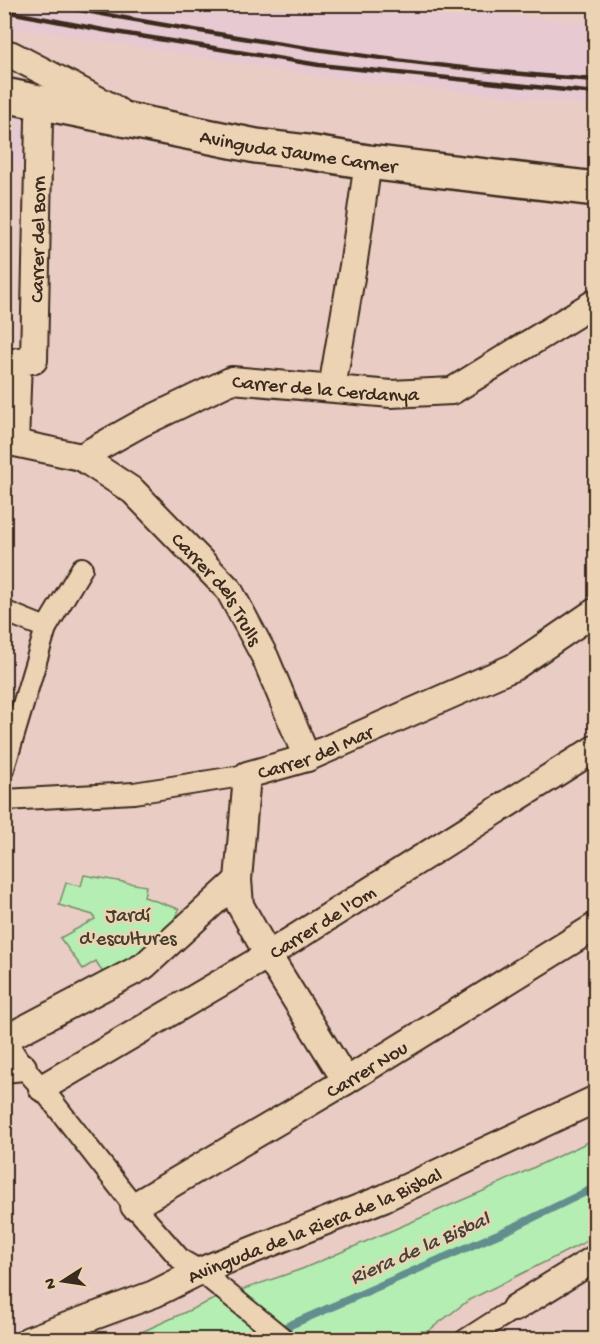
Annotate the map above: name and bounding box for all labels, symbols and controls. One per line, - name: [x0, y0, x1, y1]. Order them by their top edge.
- street label: Avinguda Jaume Carner: [197, 127, 400, 181]
- street label: Carrer del Born: [27, 175, 53, 303]
- street label: Carrer de la Cerdanya: [231, 372, 420, 409]
- street label: Carrer dels Trulls: [165, 529, 265, 651]
- street label: Carrer del Mar: [256, 722, 379, 786]
- street label: Carrer de l'Om: [267, 882, 381, 966]
- park label: Jardí d'escultures: [79, 906, 177, 952]
- street label: Carrer Nou: [323, 1037, 413, 1105]
- street label: Avinguda de la Riera de la Bisbal: [184, 1160, 444, 1288]
- water label: Riera de la Bisbal: [345, 1205, 493, 1289]
- north arrow: [33, 1251, 93, 1311]
- text: N: [41, 1276, 62, 1290]

